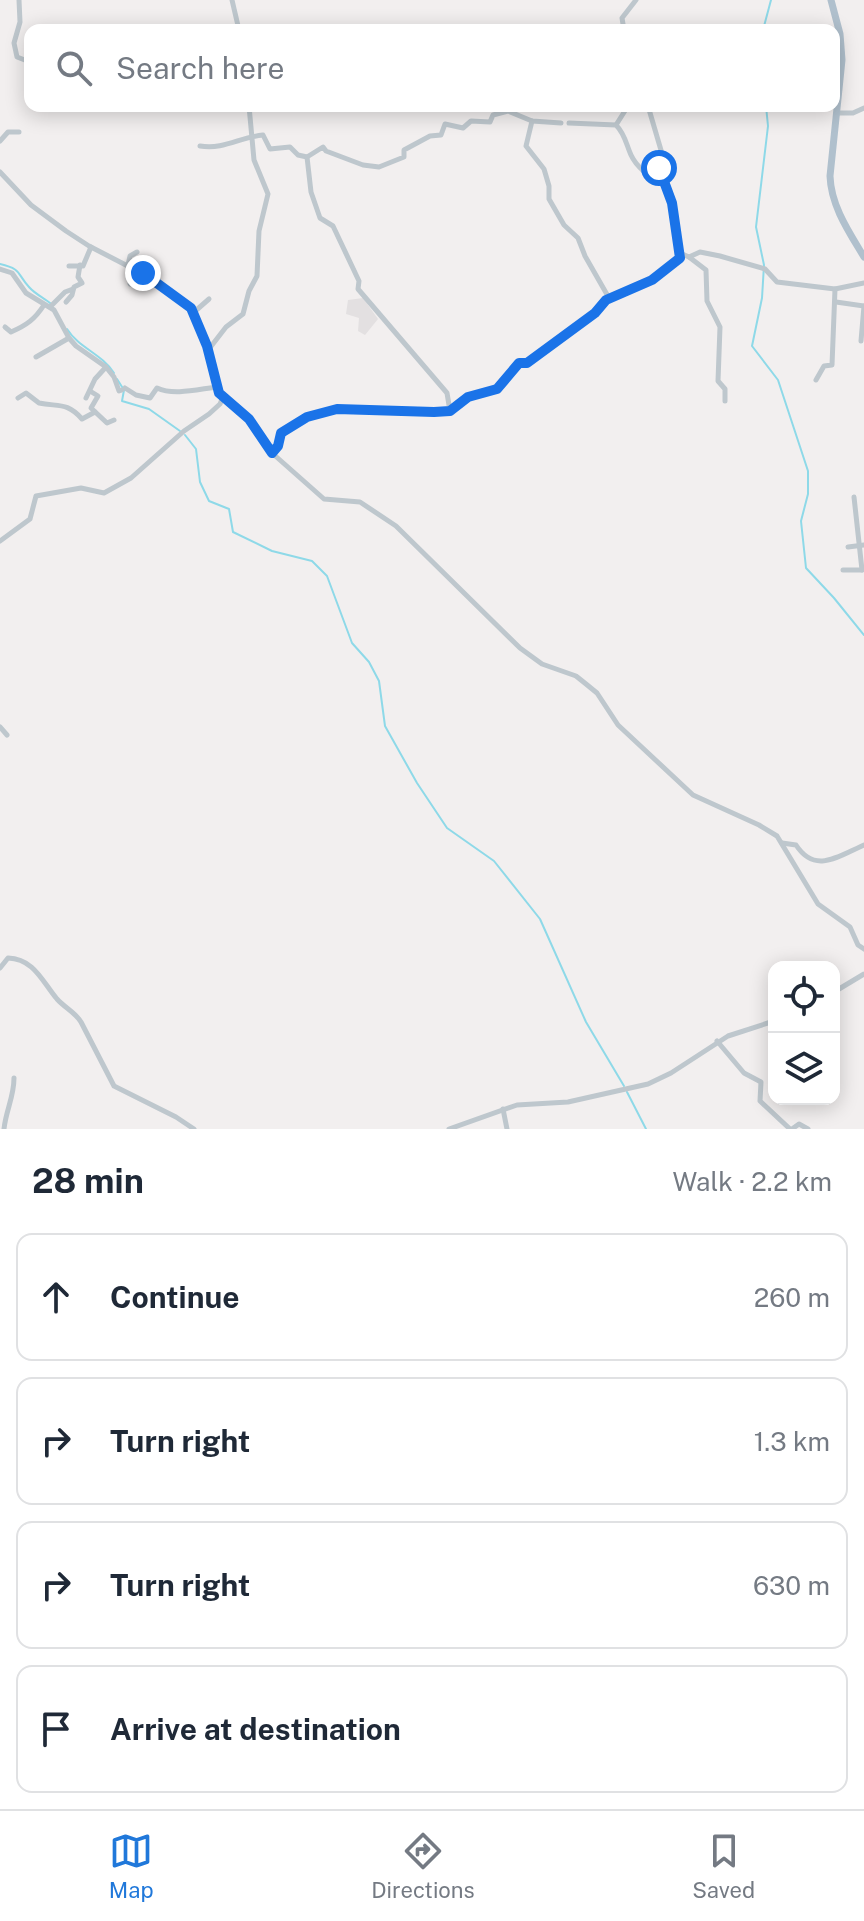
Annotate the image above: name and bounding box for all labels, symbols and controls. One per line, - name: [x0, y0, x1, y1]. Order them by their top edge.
- search box: [24, 24, 840, 112]
- icon: search: [52, 46, 96, 90]
- text: Search here: [116, 50, 284, 86]
- route start: [641, 150, 677, 186]
- route end: [125, 255, 161, 291]
- map controls: [768, 961, 840, 1105]
- button: locate: [768, 961, 840, 1033]
- button: layers: [768, 1033, 840, 1105]
- text: 28 min: [32, 1161, 144, 1201]
- text: Walk · 2.2 km: [672, 1166, 832, 1197]
- icon: ahead: [34, 1275, 78, 1319]
- text: Continue: [110, 1279, 240, 1315]
- text: 260 m: [754, 1282, 830, 1313]
- icon: right: [34, 1419, 78, 1463]
- text: Turn right: [110, 1423, 250, 1459]
- text: 1.3 km: [754, 1426, 830, 1457]
- icon: right: [34, 1563, 78, 1607]
- text: Turn right: [110, 1567, 250, 1603]
- text: 630 m: [753, 1570, 830, 1601]
- icon: arrive: [34, 1707, 78, 1751]
- text: Arrive at destination: [110, 1711, 401, 1747]
- tab: Map: [109, 1829, 154, 1903]
- tab: Directions: [371, 1829, 475, 1903]
- tab: Saved: [692, 1829, 755, 1903]

